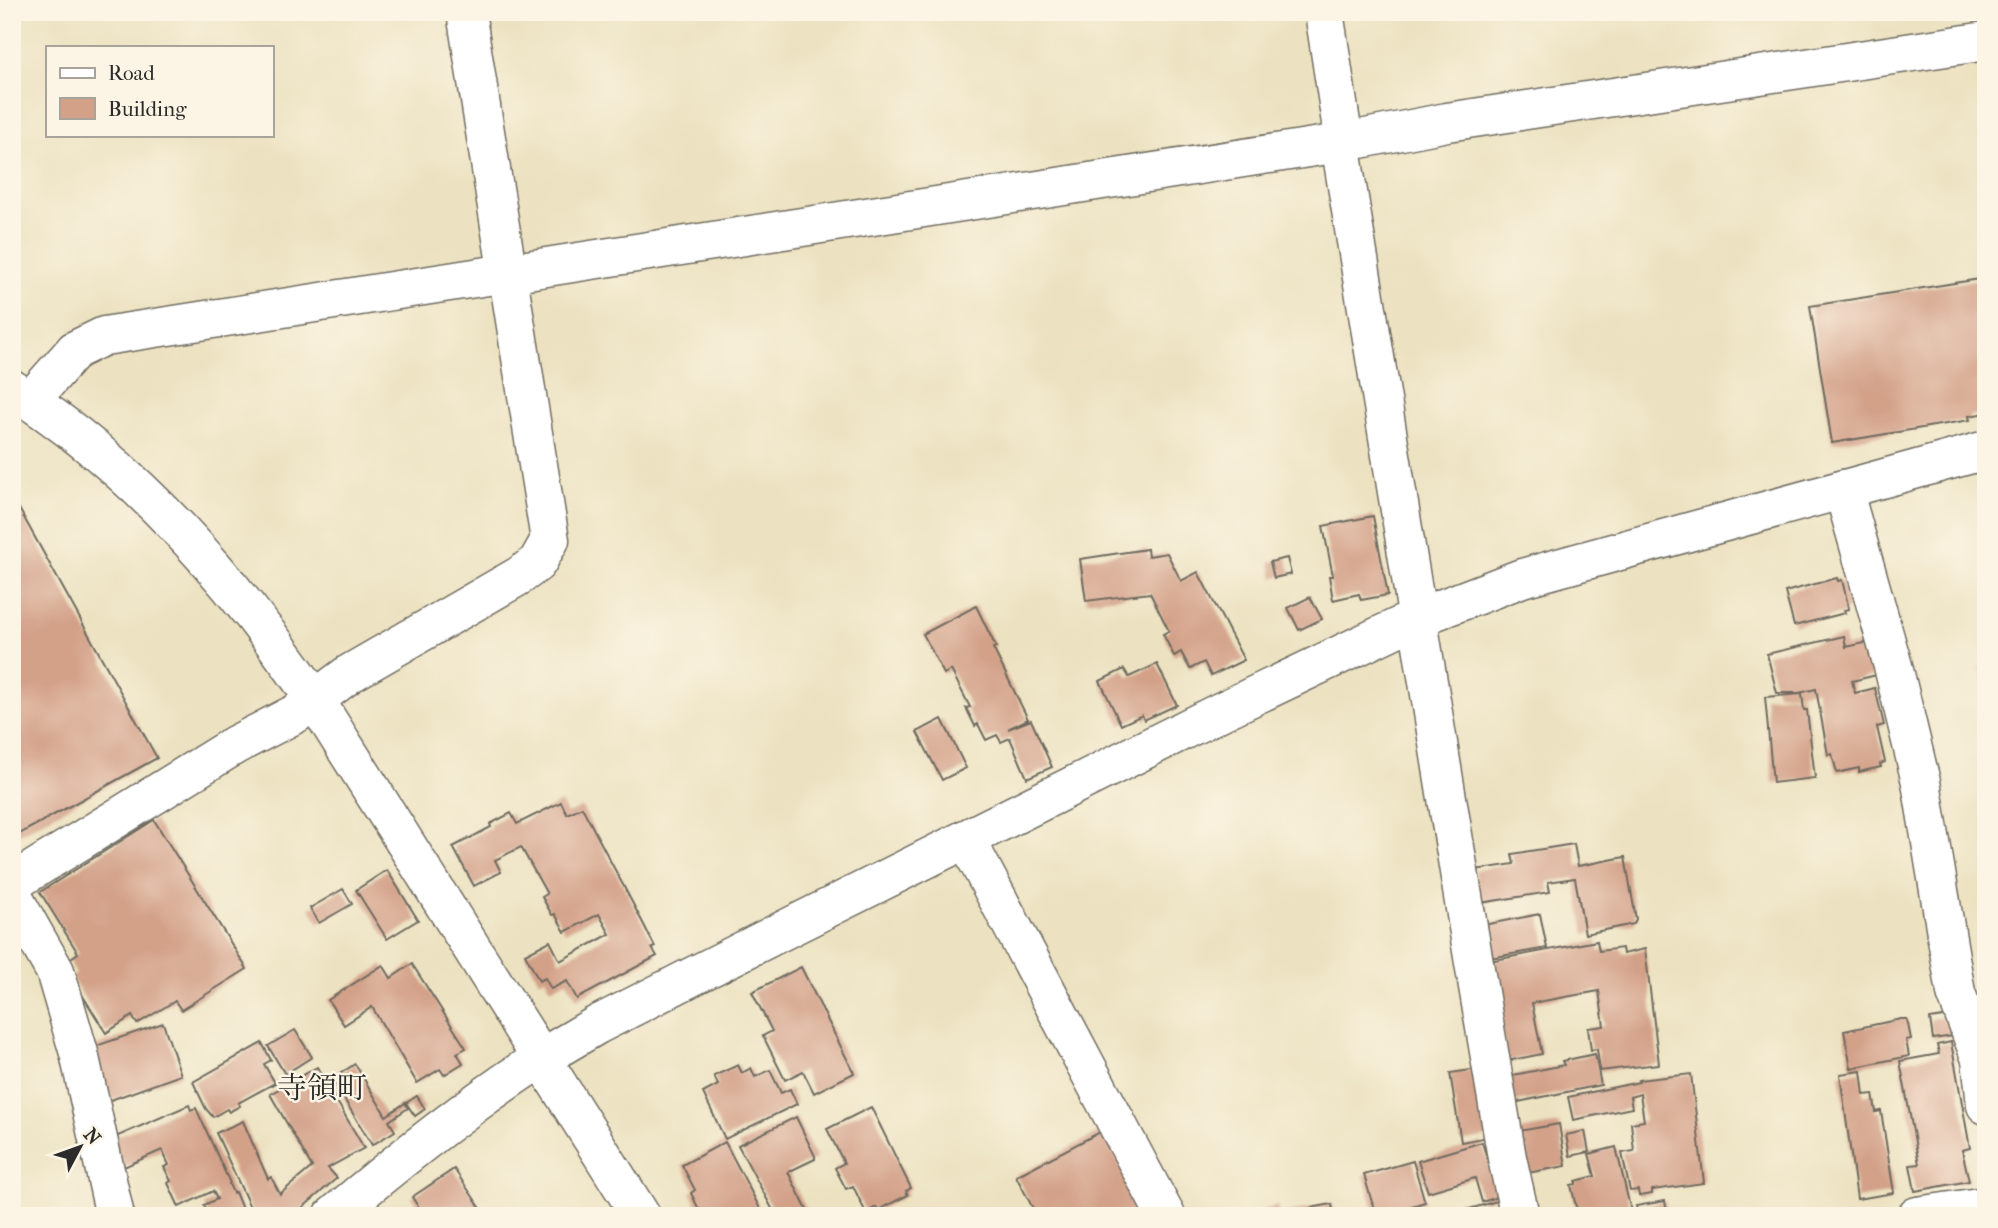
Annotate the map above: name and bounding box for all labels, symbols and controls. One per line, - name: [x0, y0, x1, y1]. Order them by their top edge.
- legend: [46, 46, 273, 136]
- text: Road: [108, 61, 155, 85]
- text: Building: [108, 97, 187, 121]
- district label: 寺領町: [277, 1071, 367, 1106]
- north arrow: [46, 1112, 116, 1182]
- text: N: [79, 1124, 105, 1150]

